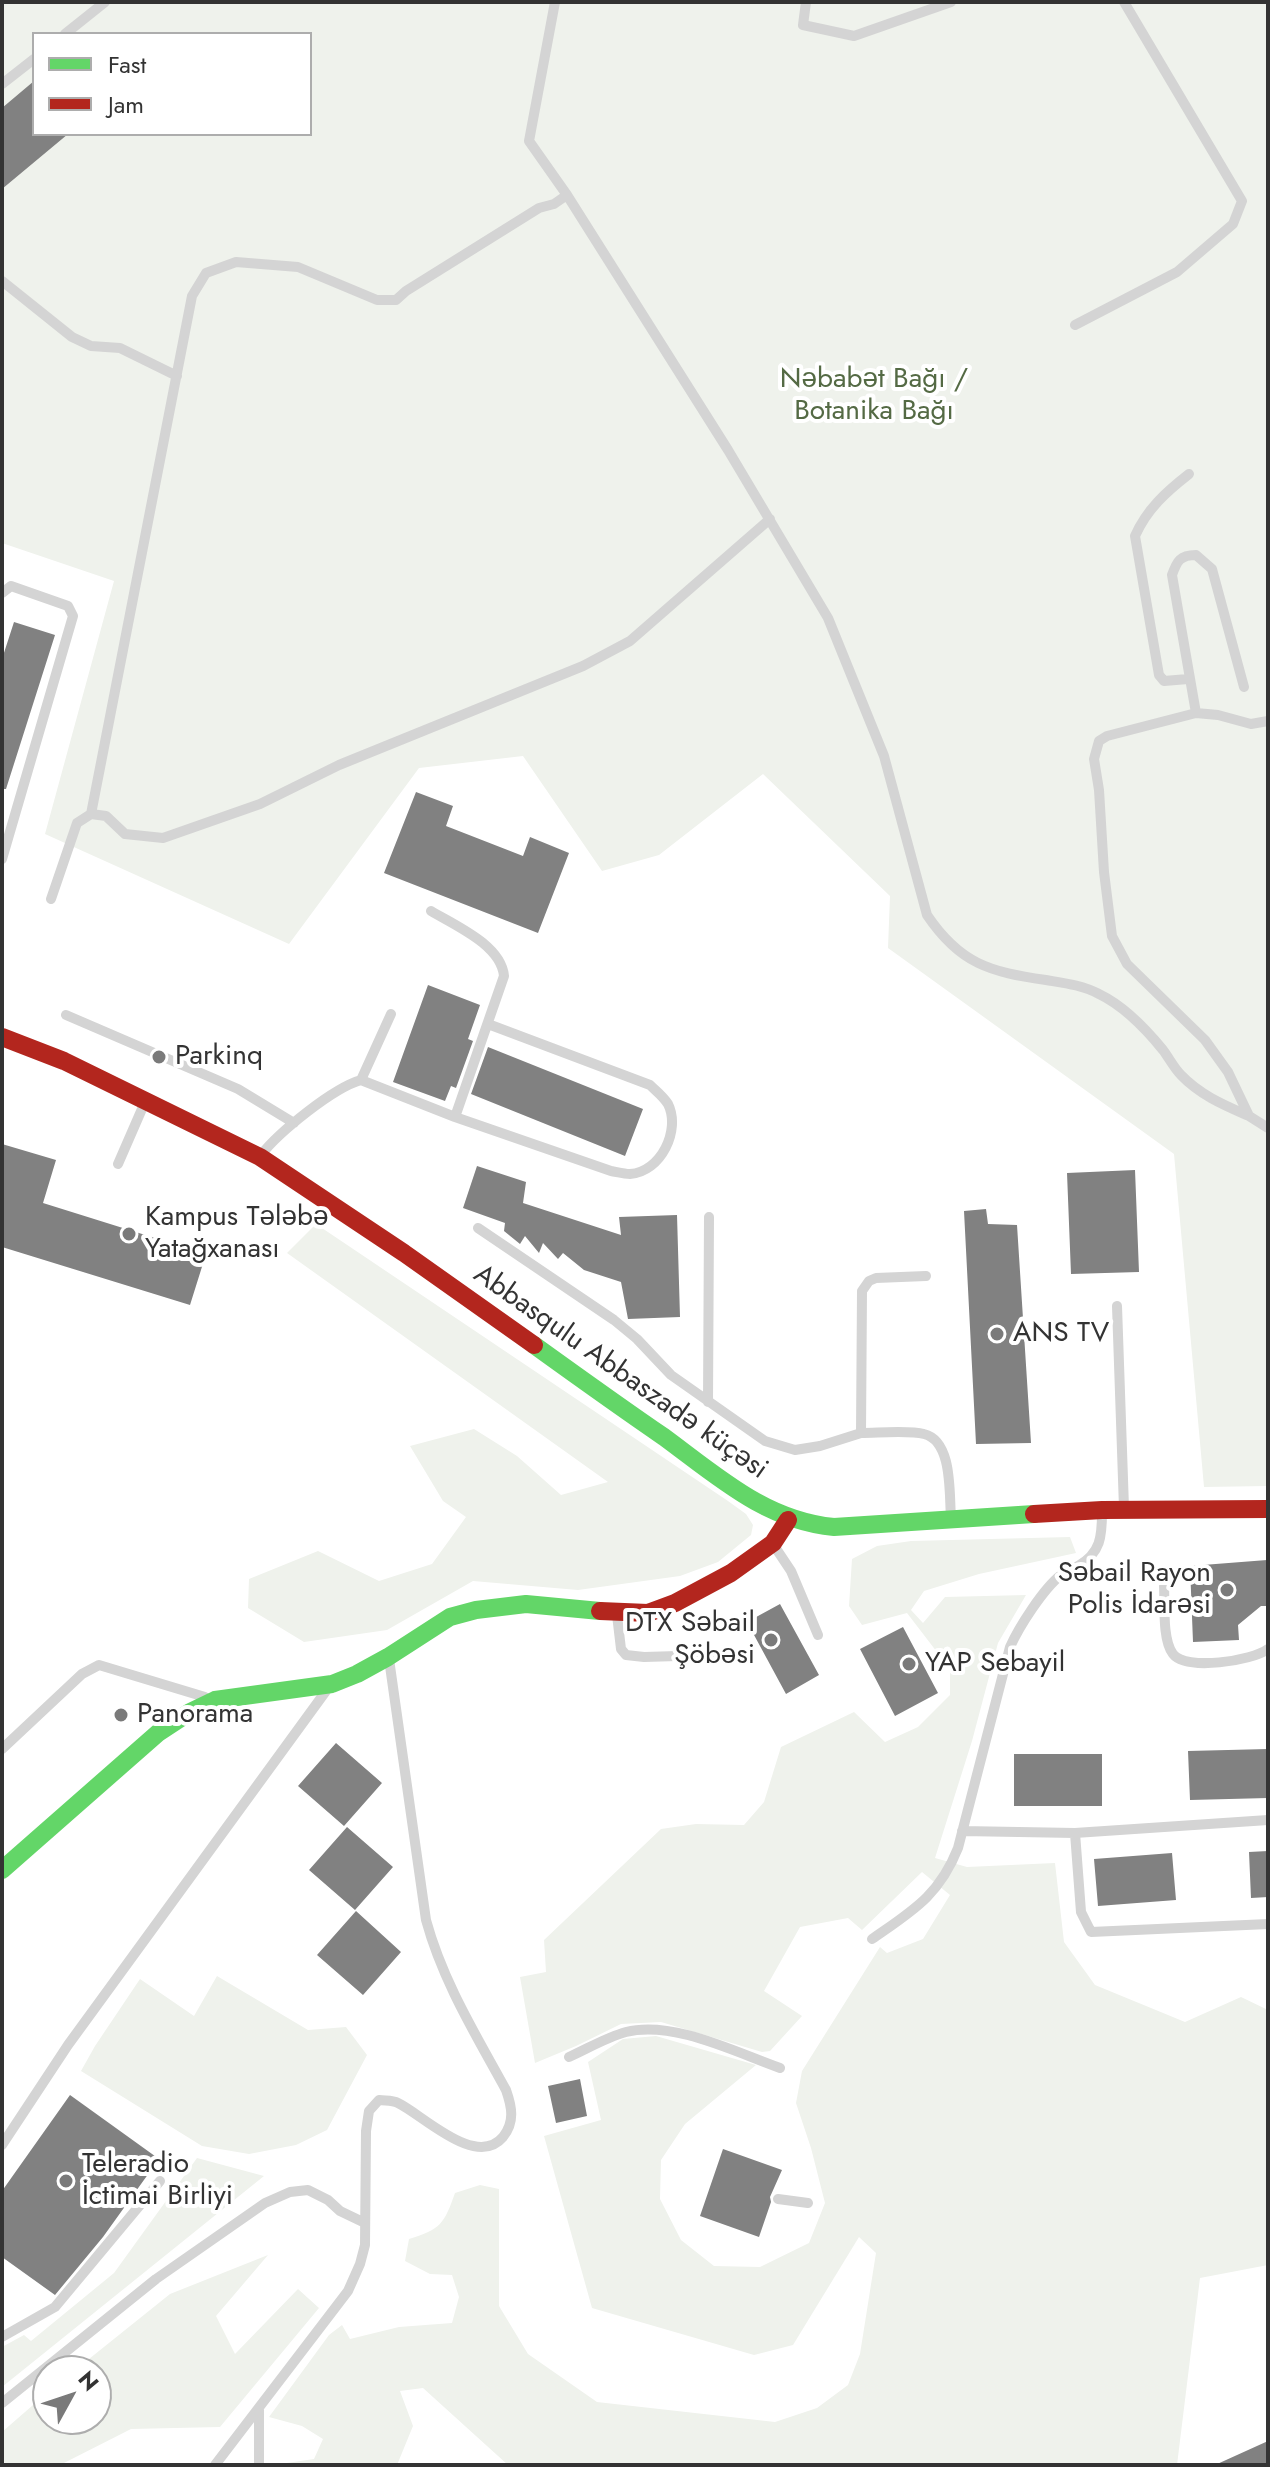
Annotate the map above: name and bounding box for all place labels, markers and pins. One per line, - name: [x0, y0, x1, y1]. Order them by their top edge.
- place label: Parkinq: [175, 1040, 263, 1074]
- marker: Parkinq: [150, 1048, 168, 1066]
- place label: Kampus Tələbə Yatağxanası: [145, 1201, 329, 1267]
- marker: Kampus Tələbə Yatağxanası: [120, 1225, 138, 1243]
- place label: ANS TV: [1013, 1317, 1109, 1351]
- marker: ANS TV: [988, 1325, 1006, 1343]
- place label: Səbail Rayon Polis İdarəsi: [1058, 1557, 1211, 1623]
- marker: Səbail Rayon Polis İdarəsi: [1218, 1581, 1236, 1599]
- place label: DTX Səbail Şöbəsi: [625, 1607, 755, 1673]
- marker: DTX Səbail Şöbəsi: [762, 1631, 780, 1649]
- place label: YAP Sebayil: [925, 1647, 1065, 1681]
- marker: YAP Sebayil: [900, 1655, 918, 1673]
- place label: Panorama: [137, 1698, 253, 1732]
- marker: Panorama: [112, 1706, 130, 1724]
- place label: Teleradio İctimai Birliyi: [82, 2148, 233, 2214]
- marker: Teleradio İctimai Birliyi: [57, 2172, 75, 2190]

